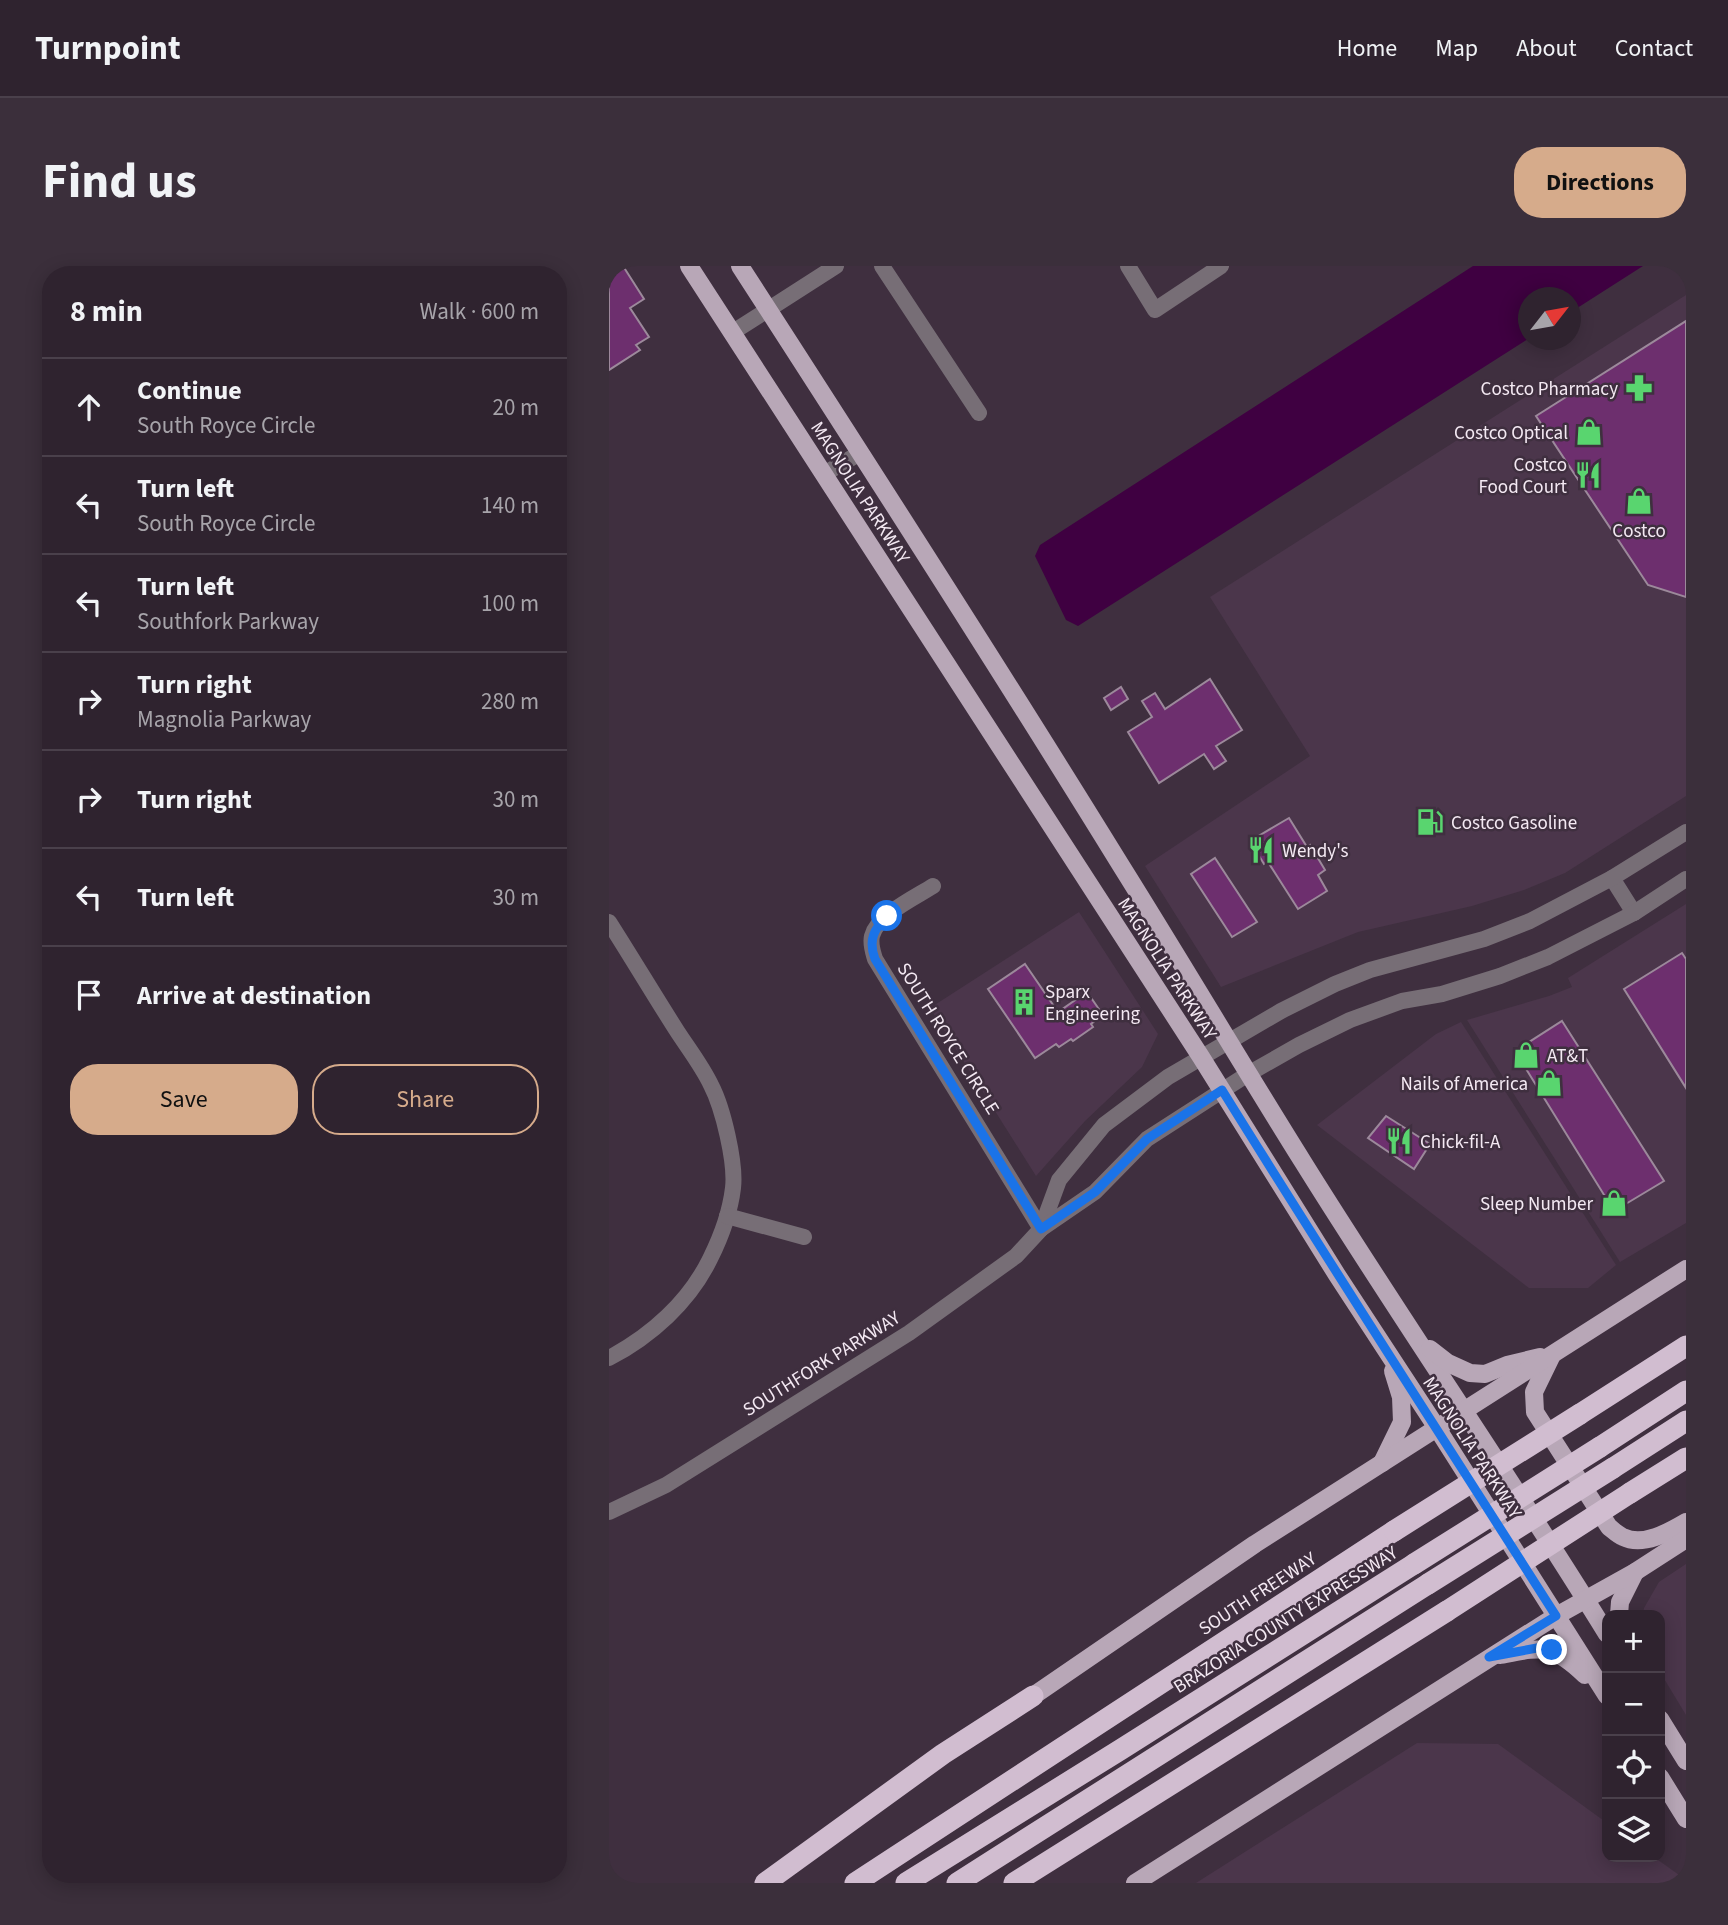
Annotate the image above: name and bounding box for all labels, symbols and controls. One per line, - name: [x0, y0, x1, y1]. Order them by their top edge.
- text: Turnpoint: [35, 25, 181, 72]
- text: Home: [1337, 31, 1397, 66]
- text: Map: [1435, 31, 1478, 66]
- text: About: [1516, 31, 1577, 66]
- text: Contact: [1615, 31, 1693, 66]
- text: Find us: [42, 147, 197, 217]
- button: Directions: [1514, 147, 1686, 218]
- north arrow: [1518, 287, 1581, 350]
- text: 8 min: [70, 290, 143, 333]
- text: Walk · 600 m: [420, 295, 539, 328]
- text: Continue: [137, 372, 242, 409]
- pharmacy icon: Costco Pharmacy: [1624, 373, 1654, 403]
- place label: Costco Pharmacy: [1481, 376, 1618, 403]
- icon: ahead: [70, 388, 108, 426]
- text: 20 m: [492, 391, 539, 424]
- text: South Royce Circle: [137, 409, 315, 442]
- street label: MAGNOLIA PARKWAY: [804, 416, 916, 570]
- shop icon: Costco Optical: [1574, 417, 1604, 447]
- place label: Costco Optical: [1454, 420, 1568, 447]
- place label: Costco Food Court: [1478, 452, 1568, 501]
- restaurant icon: Costco Food Court: [1573, 460, 1603, 490]
- text: Turn left: [137, 470, 234, 507]
- icon: left: [70, 486, 108, 524]
- shop icon: Costco: [1624, 486, 1654, 516]
- text: 140 m: [481, 489, 539, 522]
- text: South Royce Circle: [137, 507, 315, 540]
- place label: Costco: [1612, 518, 1666, 545]
- text: Turn left: [137, 568, 234, 605]
- icon: left: [70, 584, 108, 622]
- text: 100 m: [481, 587, 539, 620]
- text: Southfork Parkway: [137, 605, 319, 638]
- text: Turn right: [137, 666, 252, 703]
- icon: right: [70, 682, 108, 720]
- text: 280 m: [481, 685, 539, 718]
- text: Magnolia Parkway: [137, 703, 311, 736]
- icon: right: [70, 780, 108, 818]
- text: Turn right: [137, 781, 252, 818]
- text: 30 m: [492, 783, 539, 816]
- fuel station icon: Costco Gasoline: [1415, 807, 1445, 837]
- place label: Costco Gasoline: [1451, 810, 1577, 837]
- restaurant icon: Wendy's: [1246, 835, 1276, 865]
- place label: Wendy's: [1282, 838, 1349, 865]
- icon: left: [70, 878, 108, 916]
- text: Turn left: [137, 879, 234, 916]
- text: 30 m: [492, 881, 539, 914]
- street label: MAGNOLIA PARKWAY: [1111, 892, 1223, 1046]
- route start: [871, 900, 902, 931]
- street label: SOUTH ROYCE CIRCLE: [890, 958, 1005, 1120]
- icon: arrive: [70, 976, 108, 1014]
- text: Arrive at destination: [137, 977, 371, 1014]
- place label: Sparx Engineering: [1045, 979, 1141, 1028]
- building icon: Sparx Engineering: [1009, 987, 1039, 1017]
- shop icon: AT&T: [1511, 1040, 1541, 1070]
- place label: AT&T: [1547, 1043, 1588, 1070]
- button: Save: [70, 1064, 298, 1135]
- button: Share: [312, 1064, 539, 1135]
- shop icon: Nails of America: [1534, 1068, 1564, 1098]
- place label: Nails of America: [1400, 1071, 1528, 1098]
- restaurant icon: Chick-fil-A: [1384, 1126, 1414, 1156]
- place label: Chick-fil-A: [1420, 1129, 1501, 1156]
- shop icon: Sleep Number: [1599, 1188, 1629, 1218]
- place label: Sleep Number: [1480, 1191, 1593, 1218]
- street label: SOUTHFORK PARKWAY: [738, 1304, 906, 1424]
- street label: MAGNOLIA PARKWAY: [1416, 1371, 1528, 1525]
- street label: BRAZORIA COUNTY EXPRESSWAY: [1168, 1539, 1404, 1701]
- street label: SOUTH FREEWAY: [1194, 1545, 1323, 1643]
- map controls: [1602, 1610, 1665, 1862]
- button: +: [1602, 1610, 1665, 1673]
- route end: [1536, 1634, 1567, 1665]
- button: −: [1602, 1673, 1665, 1736]
- button: locate: [1602, 1736, 1665, 1799]
- button: layers: [1602, 1799, 1665, 1862]

